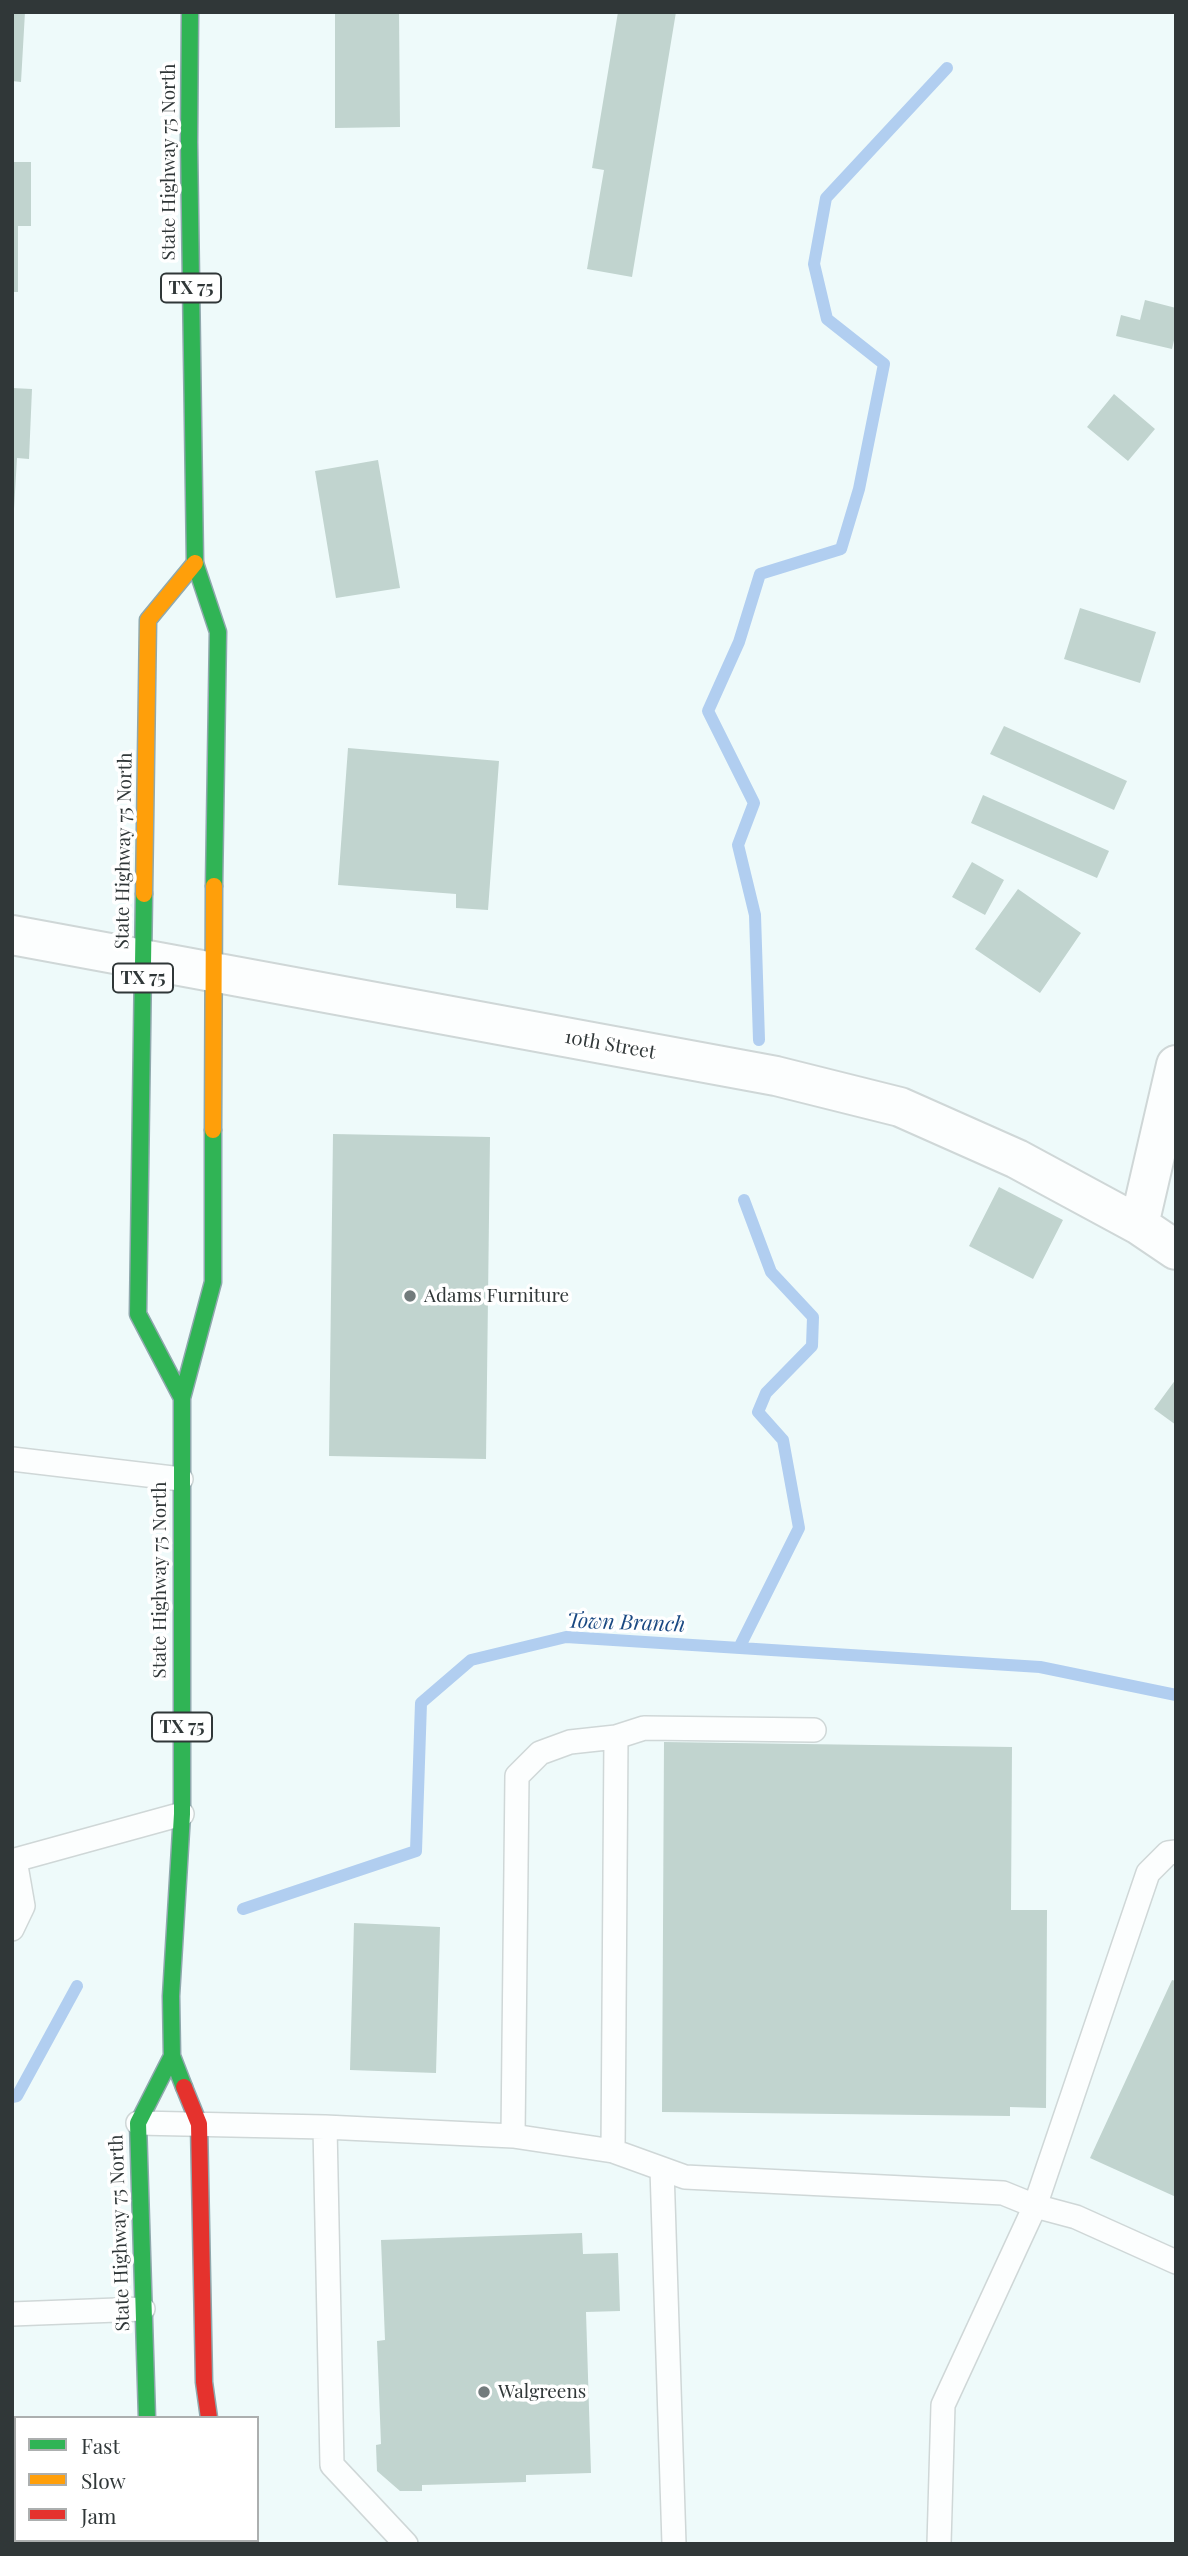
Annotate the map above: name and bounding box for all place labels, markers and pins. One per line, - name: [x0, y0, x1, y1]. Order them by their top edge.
- place label: Adams Furniture: [424, 1285, 569, 1307]
- marker: Adams Furniture: [402, 1288, 418, 1304]
- place label: Walgreens: [498, 2381, 586, 2403]
- marker: Walgreens: [476, 2384, 492, 2400]

